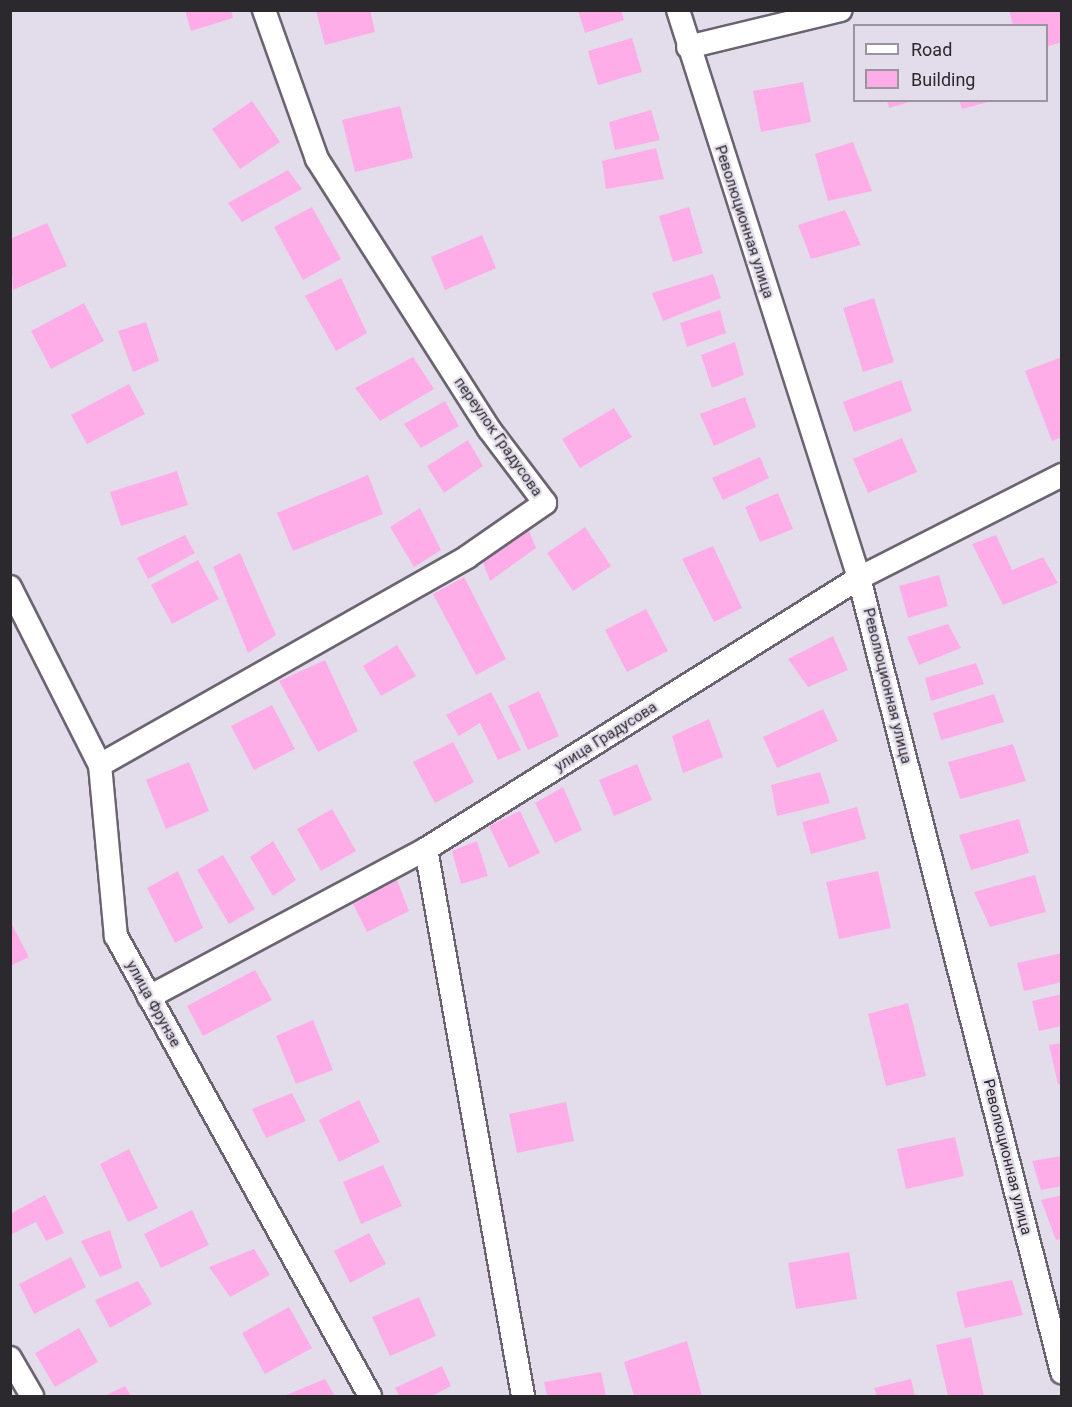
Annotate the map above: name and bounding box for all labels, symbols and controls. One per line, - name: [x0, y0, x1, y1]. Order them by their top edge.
- legend: [853, 24, 1048, 102]
- text: Road: [911, 39, 952, 60]
- text: Building: [911, 69, 975, 90]
- street label: Революционная улица: [711, 143, 777, 301]
- street label: переулок Градусова: [450, 374, 546, 500]
- street label: Революционная улица: [859, 606, 915, 766]
- street label: улица Градусова: [551, 698, 661, 776]
- street label: улица Фрунзе: [122, 958, 184, 1050]
- street label: Революционная улица: [979, 1077, 1035, 1237]

